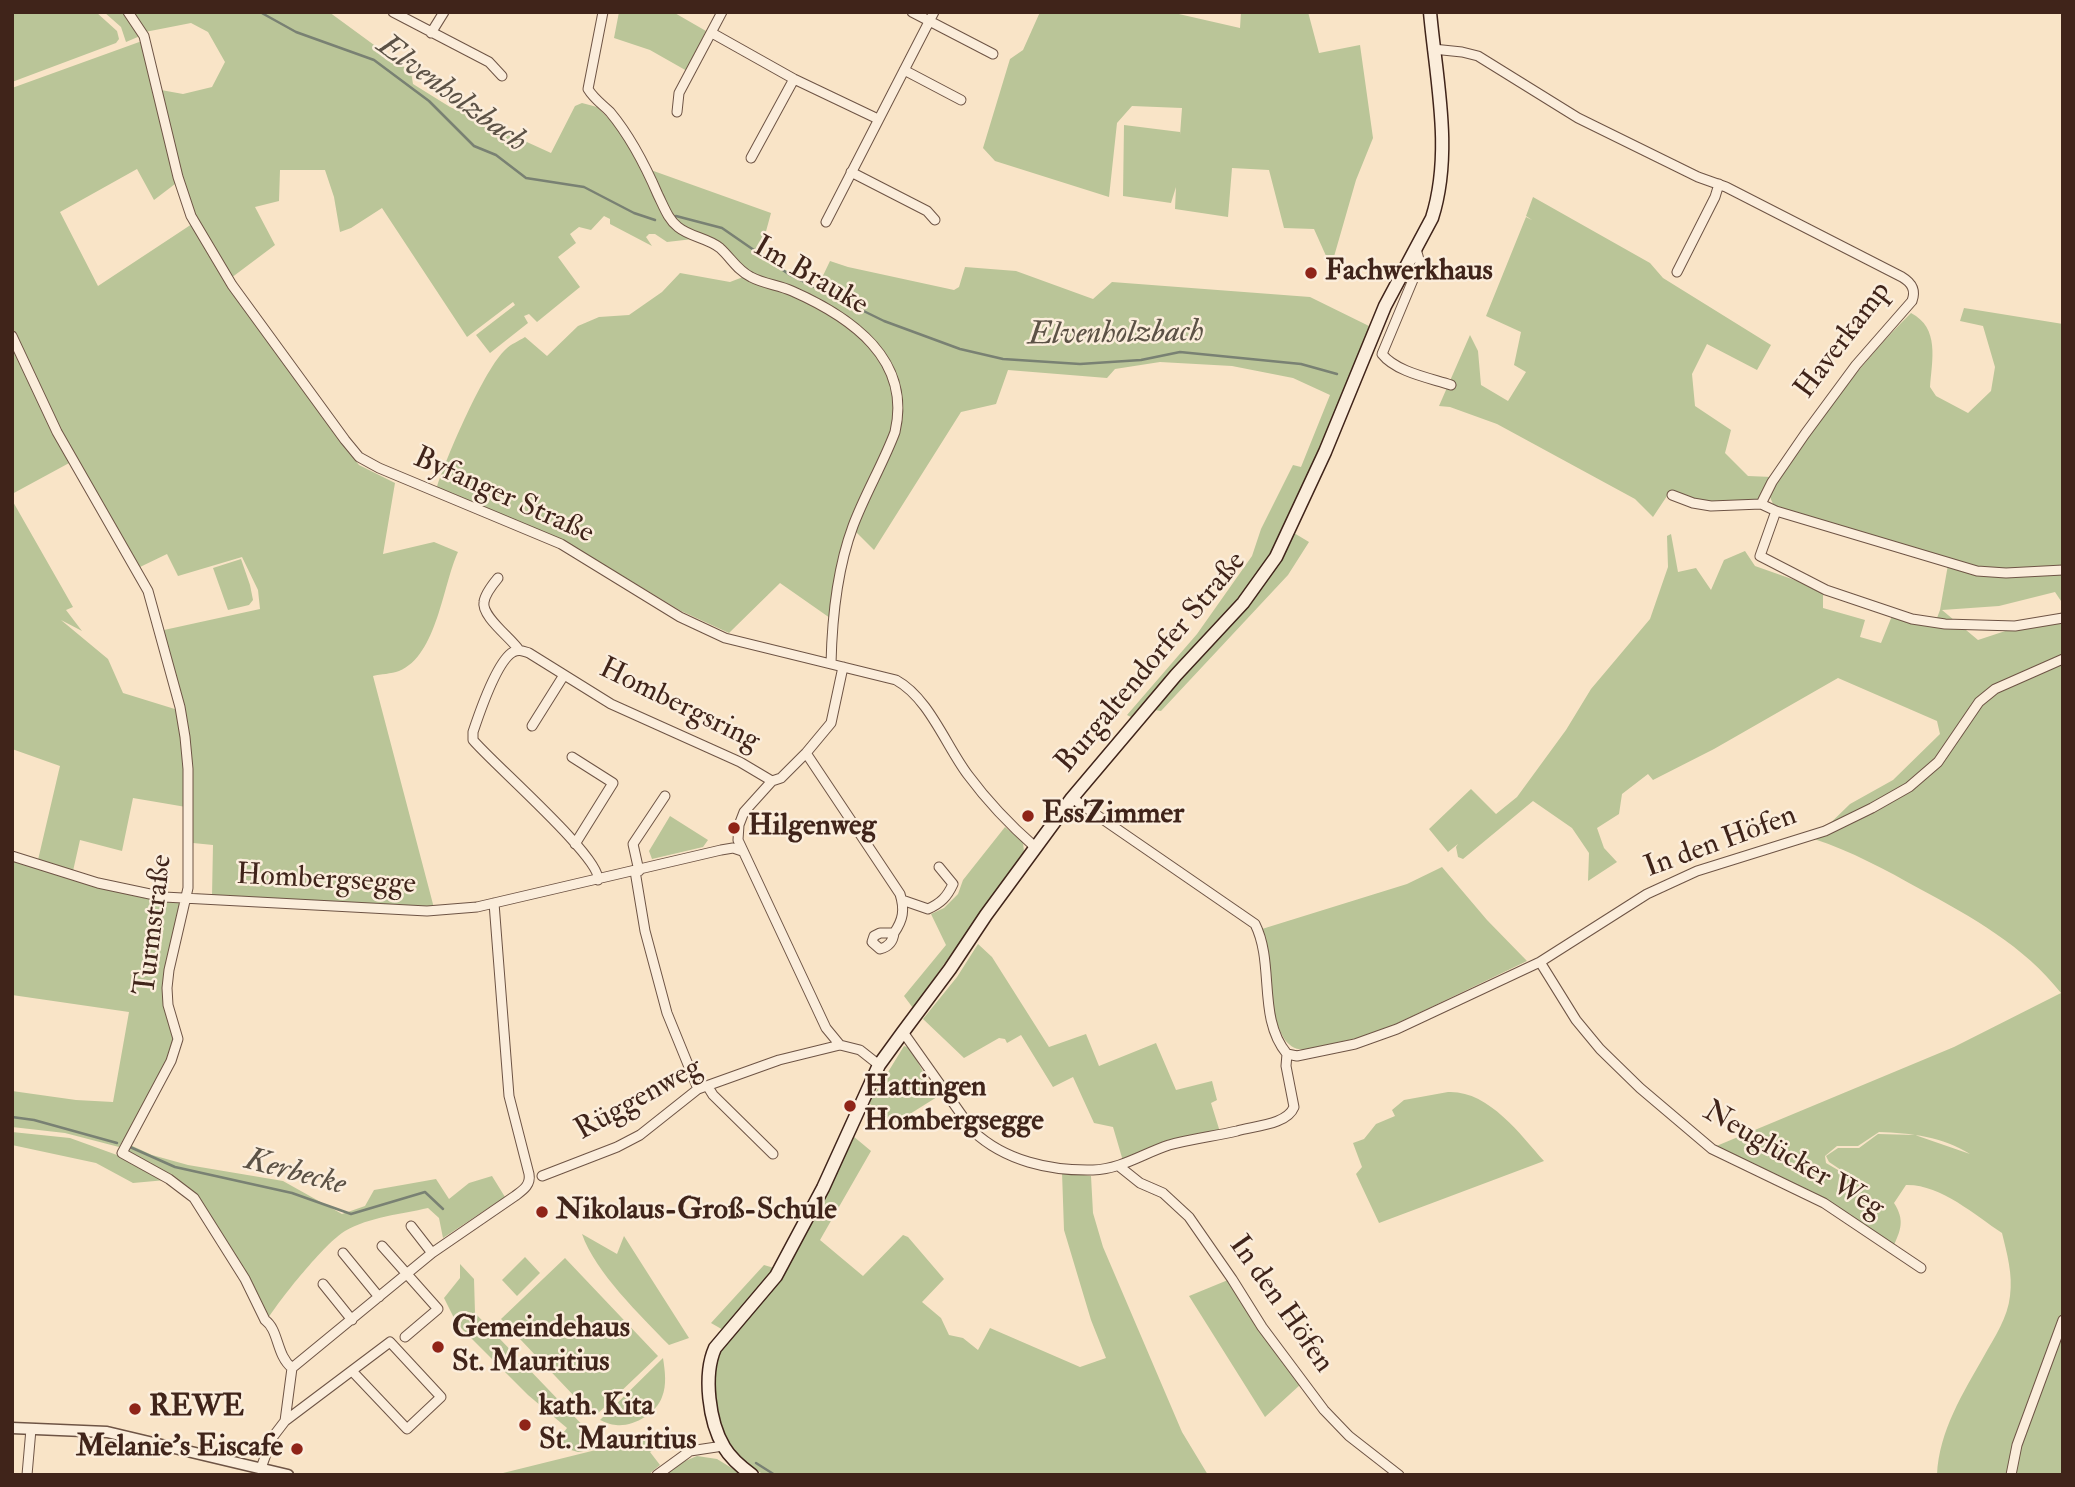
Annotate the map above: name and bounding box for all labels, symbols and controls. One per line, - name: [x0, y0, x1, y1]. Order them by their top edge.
- water label: Elvenholzbach: [368, 28, 534, 162]
- street label: Im Brauke: [746, 230, 874, 324]
- place label: Fachwerkhaus: [1325, 255, 1493, 291]
- marker: Fachwerkhaus: [1303, 265, 1319, 281]
- street label: Haverkamp: [1788, 275, 1900, 407]
- water label: Elvenholzbach: [1028, 314, 1204, 356]
- street label: Byfanger Straße: [407, 441, 599, 553]
- street label: Burgaltendorfer Straße: [1049, 545, 1255, 781]
- street label: Hombergsring: [593, 652, 765, 760]
- place label: EssZimmer: [1042, 798, 1184, 834]
- street label: In den Höfen: [1640, 799, 1802, 887]
- marker: EssZimmer: [1020, 808, 1036, 824]
- place label: Hilgenweg: [748, 810, 876, 846]
- marker: Hilgenweg: [726, 820, 742, 836]
- street label: Turmstraße: [129, 853, 181, 997]
- street label: Hombergsegge: [235, 858, 417, 904]
- street label: Rüggenweg: [569, 1050, 709, 1150]
- place label: Hattingen Hombergsegge: [864, 1071, 1044, 1142]
- street label: Neuglücker Weg: [1696, 1095, 1890, 1227]
- marker: Hattingen Hombergsegge: [842, 1098, 858, 1114]
- water label: Kerbecke: [240, 1142, 350, 1206]
- place label: Nikolaus-Groß-Schule: [556, 1194, 837, 1230]
- marker: Nikolaus-Groß-Schule: [534, 1204, 550, 1220]
- street label: In den Höfen: [1220, 1229, 1340, 1381]
- place label: Gemeindehaus St. Mauritius: [452, 1312, 630, 1382]
- marker: Gemeindehaus St. Mauritius: [430, 1339, 446, 1355]
- place label: kath. Kita St. Mauritius: [539, 1390, 697, 1460]
- place label: REWE: [149, 1391, 244, 1427]
- marker: REWE: [127, 1401, 143, 1417]
- marker: kath. Kita St. Mauritius: [517, 1417, 533, 1433]
- place label: Melanie's Eiscafe: [76, 1431, 283, 1467]
- marker: Melanie's Eiscafe: [289, 1441, 305, 1457]

